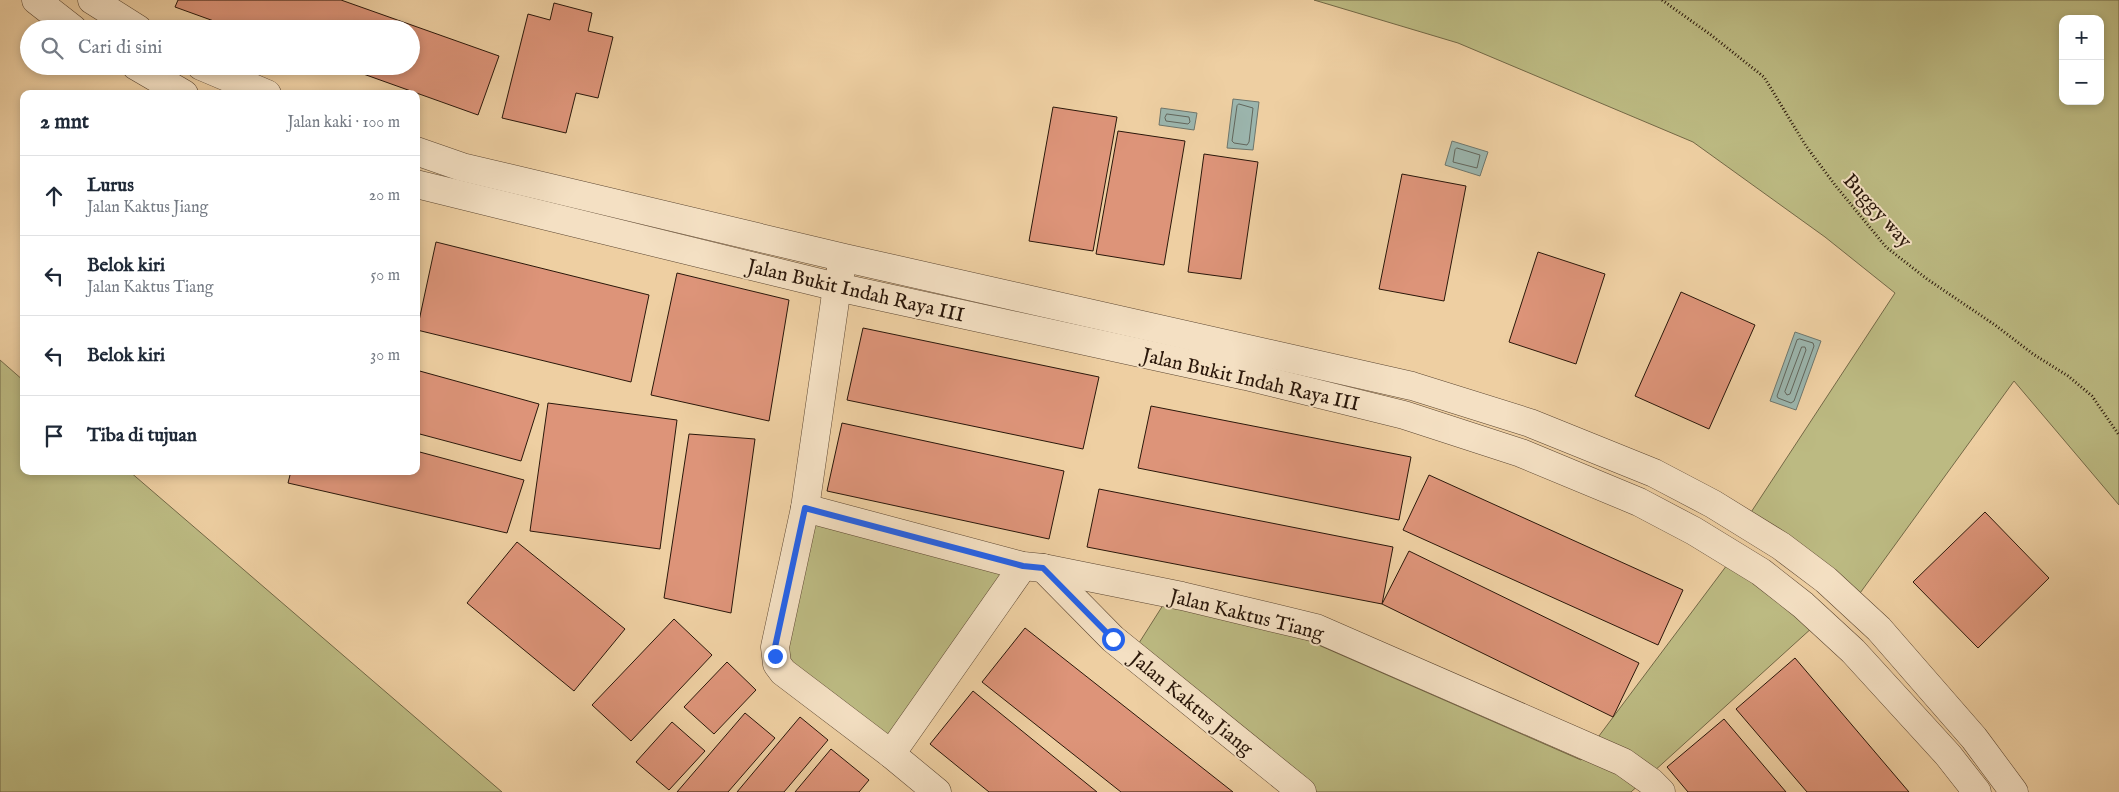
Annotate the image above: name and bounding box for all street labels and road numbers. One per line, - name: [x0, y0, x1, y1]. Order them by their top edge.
- street label: Buggy way: [1837, 169, 1917, 254]
- street label: Jalan Bukit Indah Raya III: [743, 254, 967, 329]
- street label: Jalan Bukit Indah Raya III: [1138, 343, 1362, 418]
- street label: Jalan Kaktus Tiang: [1165, 584, 1327, 647]
- street label: Jalan Kaktus Jiang: [1123, 646, 1259, 762]

